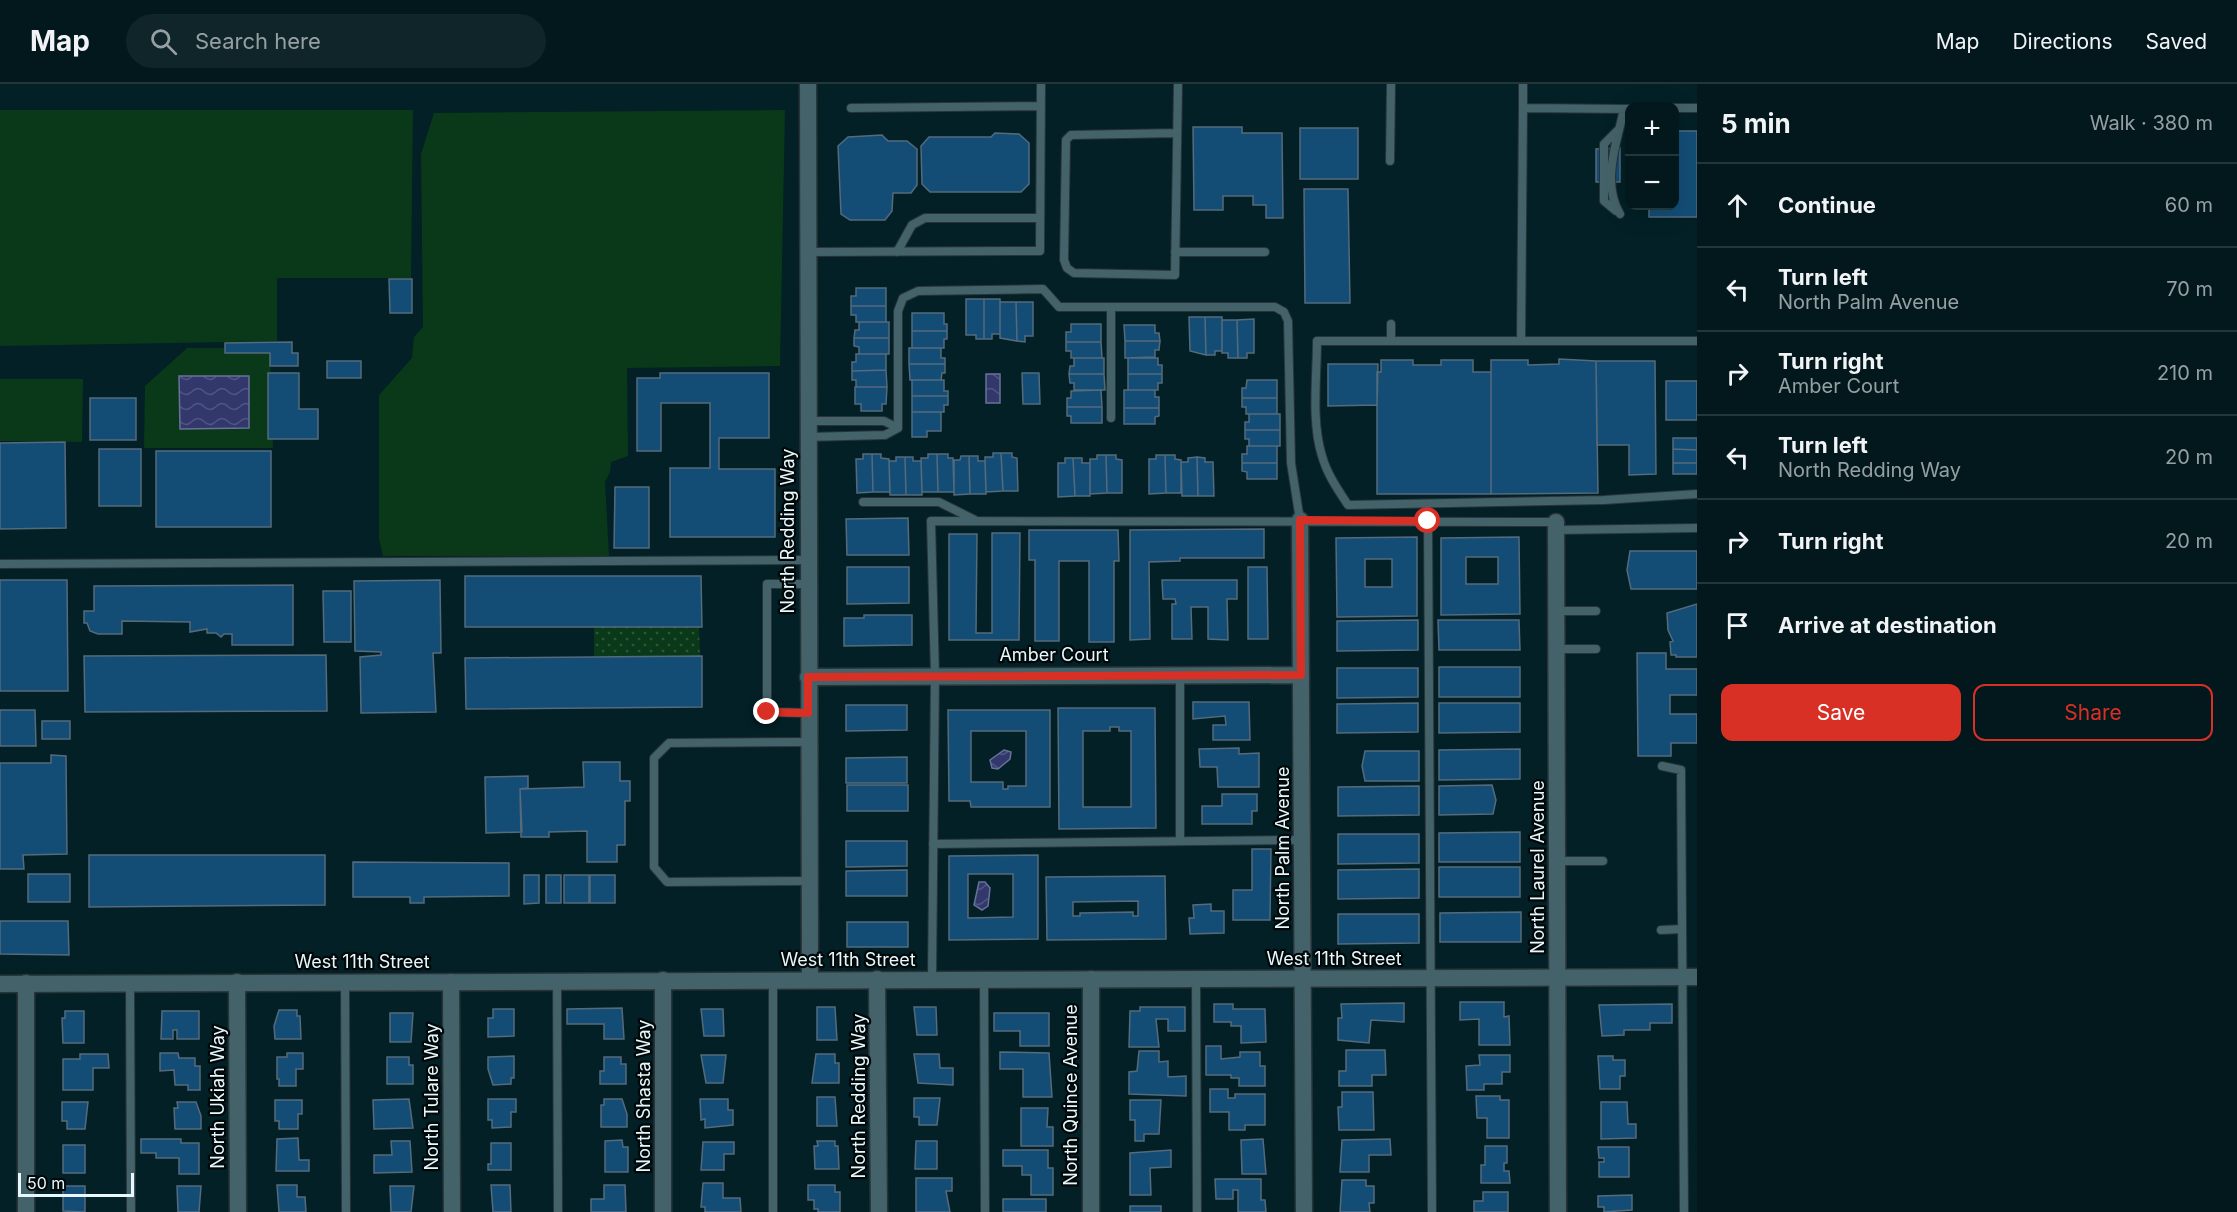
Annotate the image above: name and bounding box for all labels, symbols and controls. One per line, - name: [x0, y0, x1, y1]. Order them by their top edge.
- search box: [126, 14, 546, 68]
- text: Map: [30, 24, 90, 58]
- icon: search: [147, 25, 180, 58]
- text: Search here: [195, 28, 321, 54]
- text: Map: [1936, 29, 1979, 54]
- text: Directions: [2012, 29, 2113, 54]
- text: Saved: [2146, 29, 2207, 54]
- map controls: [1625, 102, 1679, 210]
- button: +: [1625, 102, 1679, 156]
- text: 5 min: [1721, 108, 1791, 139]
- text: Walk · 380 m: [2090, 111, 2213, 135]
- button: −: [1625, 156, 1679, 210]
- icon: ahead: [1721, 189, 1754, 222]
- text: Continue: [1778, 192, 1876, 218]
- text: 60 m: [2165, 193, 2213, 217]
- text: Turn left: [1778, 264, 1868, 290]
- icon: left: [1721, 273, 1754, 306]
- text: 70 m: [2166, 277, 2213, 301]
- text: North Palm Avenue: [1778, 290, 1959, 314]
- text: Turn right: [1778, 348, 1884, 374]
- icon: right: [1721, 357, 1754, 390]
- text: 210 m: [2157, 361, 2213, 385]
- text: Amber Court: [1778, 374, 1899, 398]
- text: Turn left: [1778, 432, 1868, 458]
- icon: left: [1721, 441, 1754, 474]
- text: 20 m: [2165, 445, 2213, 469]
- street label: North Redding Way: [777, 449, 798, 613]
- text: North Redding Way: [1778, 458, 1961, 482]
- route start: [1414, 507, 1440, 533]
- icon: right: [1721, 525, 1754, 558]
- text: Turn right: [1778, 528, 1884, 554]
- text: 20 m: [2165, 529, 2213, 553]
- icon: arrive: [1721, 609, 1754, 642]
- text: Arrive at destination: [1778, 612, 1997, 638]
- street label: Amber Court: [999, 644, 1109, 665]
- button: Save: [1721, 684, 1961, 741]
- button: Share: [1973, 684, 2213, 741]
- route end: [753, 698, 779, 724]
- street label: North Palm Avenue: [1272, 766, 1293, 930]
- street label: North Laurel Avenue: [1527, 780, 1548, 954]
- street label: West 11th Street: [1266, 948, 1402, 969]
- street label: West 11th Street: [780, 949, 916, 970]
- street label: West 11th Street: [294, 951, 430, 972]
- street label: North Quince Avenue: [1060, 1004, 1081, 1186]
- street label: North Redding Way: [848, 1014, 869, 1178]
- street label: North Shasta Way: [633, 1020, 654, 1172]
- street label: North Tulare Way: [421, 1023, 442, 1171]
- street label: North Ukiah Way: [207, 1025, 228, 1169]
- scale bar: [18, 1170, 134, 1198]
- text: 50 m: [27, 1173, 65, 1193]

